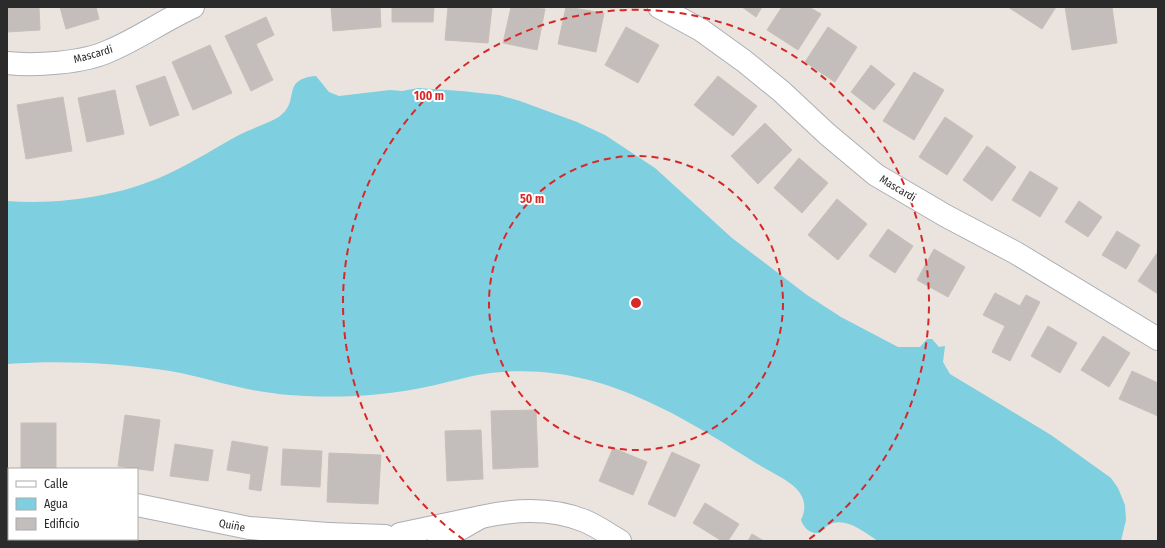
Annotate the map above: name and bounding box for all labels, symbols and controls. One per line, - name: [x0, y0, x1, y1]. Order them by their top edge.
- street label: Mascardi: [72, 43, 114, 66]
- text: 100 m: [414, 89, 444, 103]
- street label: Mascardi: [877, 173, 918, 204]
- text: 50 m: [520, 192, 544, 206]
- centre of rings: [629, 296, 643, 310]
- legend: [8, 468, 138, 540]
- text: Calle: [44, 477, 68, 491]
- text: Agua: [44, 497, 68, 511]
- text: Edificio: [44, 517, 80, 531]
- street label: Quiñe: [218, 517, 246, 534]

